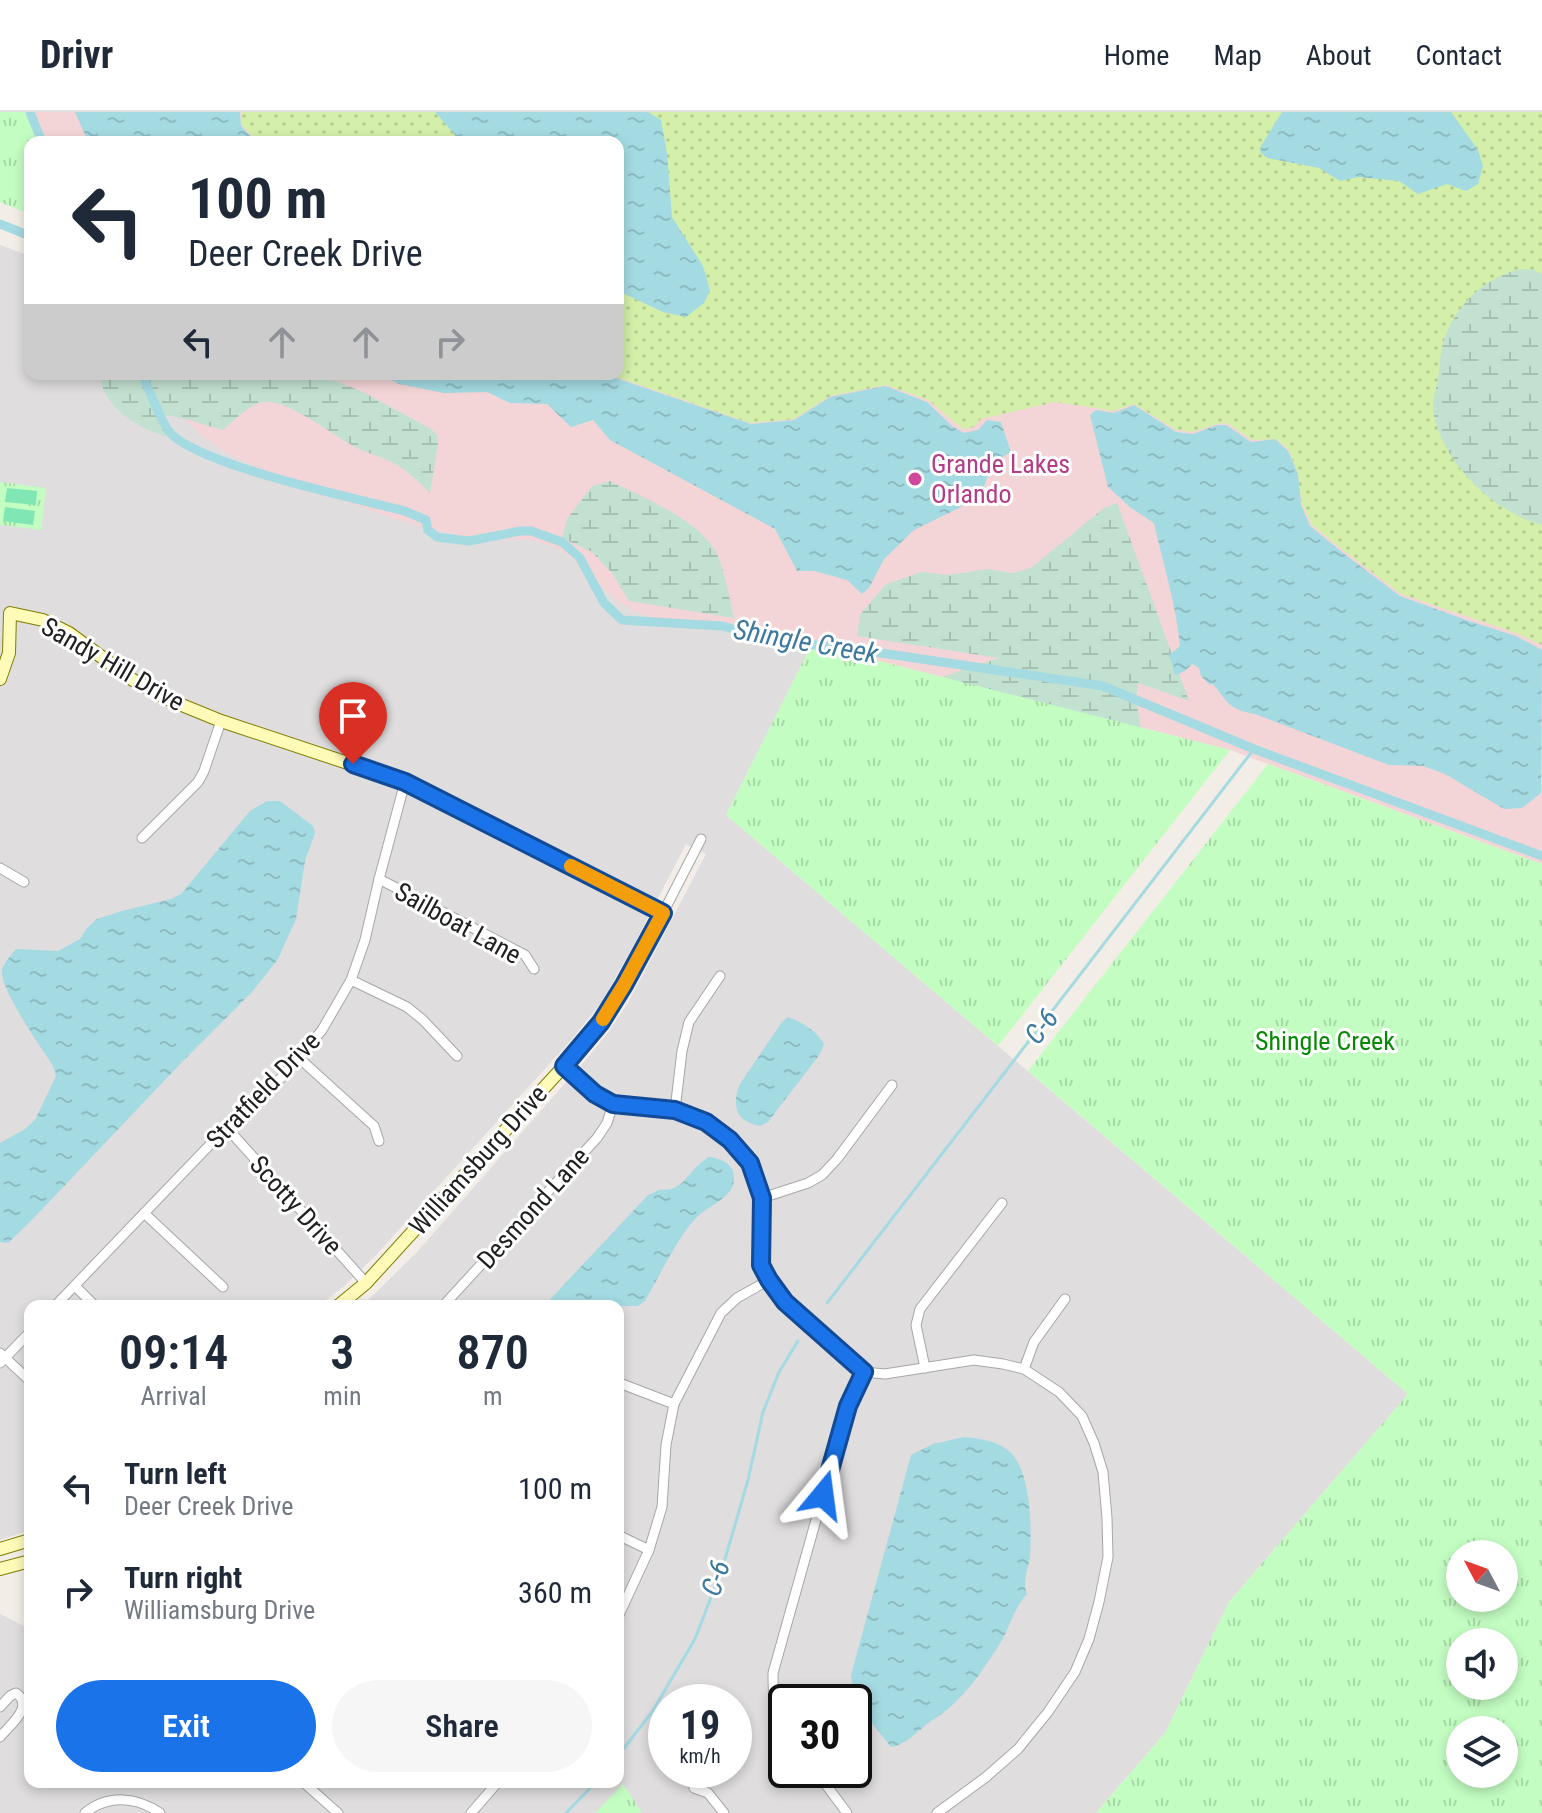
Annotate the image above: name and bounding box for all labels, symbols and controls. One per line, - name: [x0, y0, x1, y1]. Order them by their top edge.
- text: Drivr: [40, 33, 113, 77]
- text: Home: [1104, 39, 1169, 72]
- text: Map: [1213, 39, 1262, 72]
- text: About: [1306, 39, 1372, 72]
- text: Contact: [1416, 39, 1502, 72]
- text: 100 m: [188, 166, 327, 232]
- icon: left: [56, 168, 160, 272]
- text: Deer Creek Drive: [188, 233, 423, 275]
- icon: left: [176, 320, 220, 364]
- icon: ahead: [260, 320, 304, 364]
- icon: ahead: [344, 320, 388, 364]
- icon: right: [428, 320, 472, 364]
- place label: Grande Lakes Orlando: [931, 449, 1070, 509]
- marker: Grande Lakes Orlando: [906, 470, 924, 488]
- street label: Sandy Hill Drive: [36, 611, 190, 717]
- water label: Shingle Creek: [731, 613, 882, 671]
- pin: [319, 682, 387, 764]
- icon: arrive: [331, 694, 375, 738]
- street label: Sailboat Lane: [390, 876, 526, 970]
- water label: C-6: [1017, 1002, 1065, 1050]
- street label: Stratfield Drive: [200, 1025, 326, 1155]
- park label: Shingle Creek: [1255, 1026, 1395, 1056]
- street label: Williamsburg Drive: [403, 1079, 553, 1241]
- street label: Desmond Lane: [471, 1141, 595, 1275]
- street label: Scotty Drive: [244, 1149, 348, 1261]
- text: 09:14: [119, 1324, 228, 1381]
- text: 3: [330, 1324, 354, 1381]
- text: 870: [457, 1324, 529, 1381]
- text: Arrival: [141, 1381, 207, 1411]
- text: min: [323, 1381, 361, 1411]
- text: m: [483, 1381, 503, 1411]
- position arrow: [781, 1453, 865, 1537]
- text: Turn left: [124, 1456, 227, 1491]
- icon: left: [56, 1466, 100, 1510]
- text: 100 m: [518, 1471, 592, 1506]
- text: Deer Creek Drive: [124, 1491, 293, 1521]
- north arrow: [1446, 1540, 1518, 1612]
- map controls: [1446, 1540, 1518, 1788]
- water label: C-6: [694, 1556, 737, 1600]
- text: Turn right: [124, 1560, 242, 1595]
- icon: right: [56, 1570, 100, 1614]
- text: 360 m: [518, 1575, 592, 1610]
- text: Williamsburg Drive: [124, 1595, 315, 1625]
- button: sound: [1446, 1628, 1518, 1700]
- button: Exit: [56, 1680, 316, 1772]
- button: Share: [332, 1680, 592, 1772]
- speed limit sign: 30: [768, 1684, 872, 1788]
- text: 19: [680, 1702, 720, 1749]
- button: layers: [1446, 1716, 1518, 1788]
- text: km/h: [679, 1744, 721, 1768]

